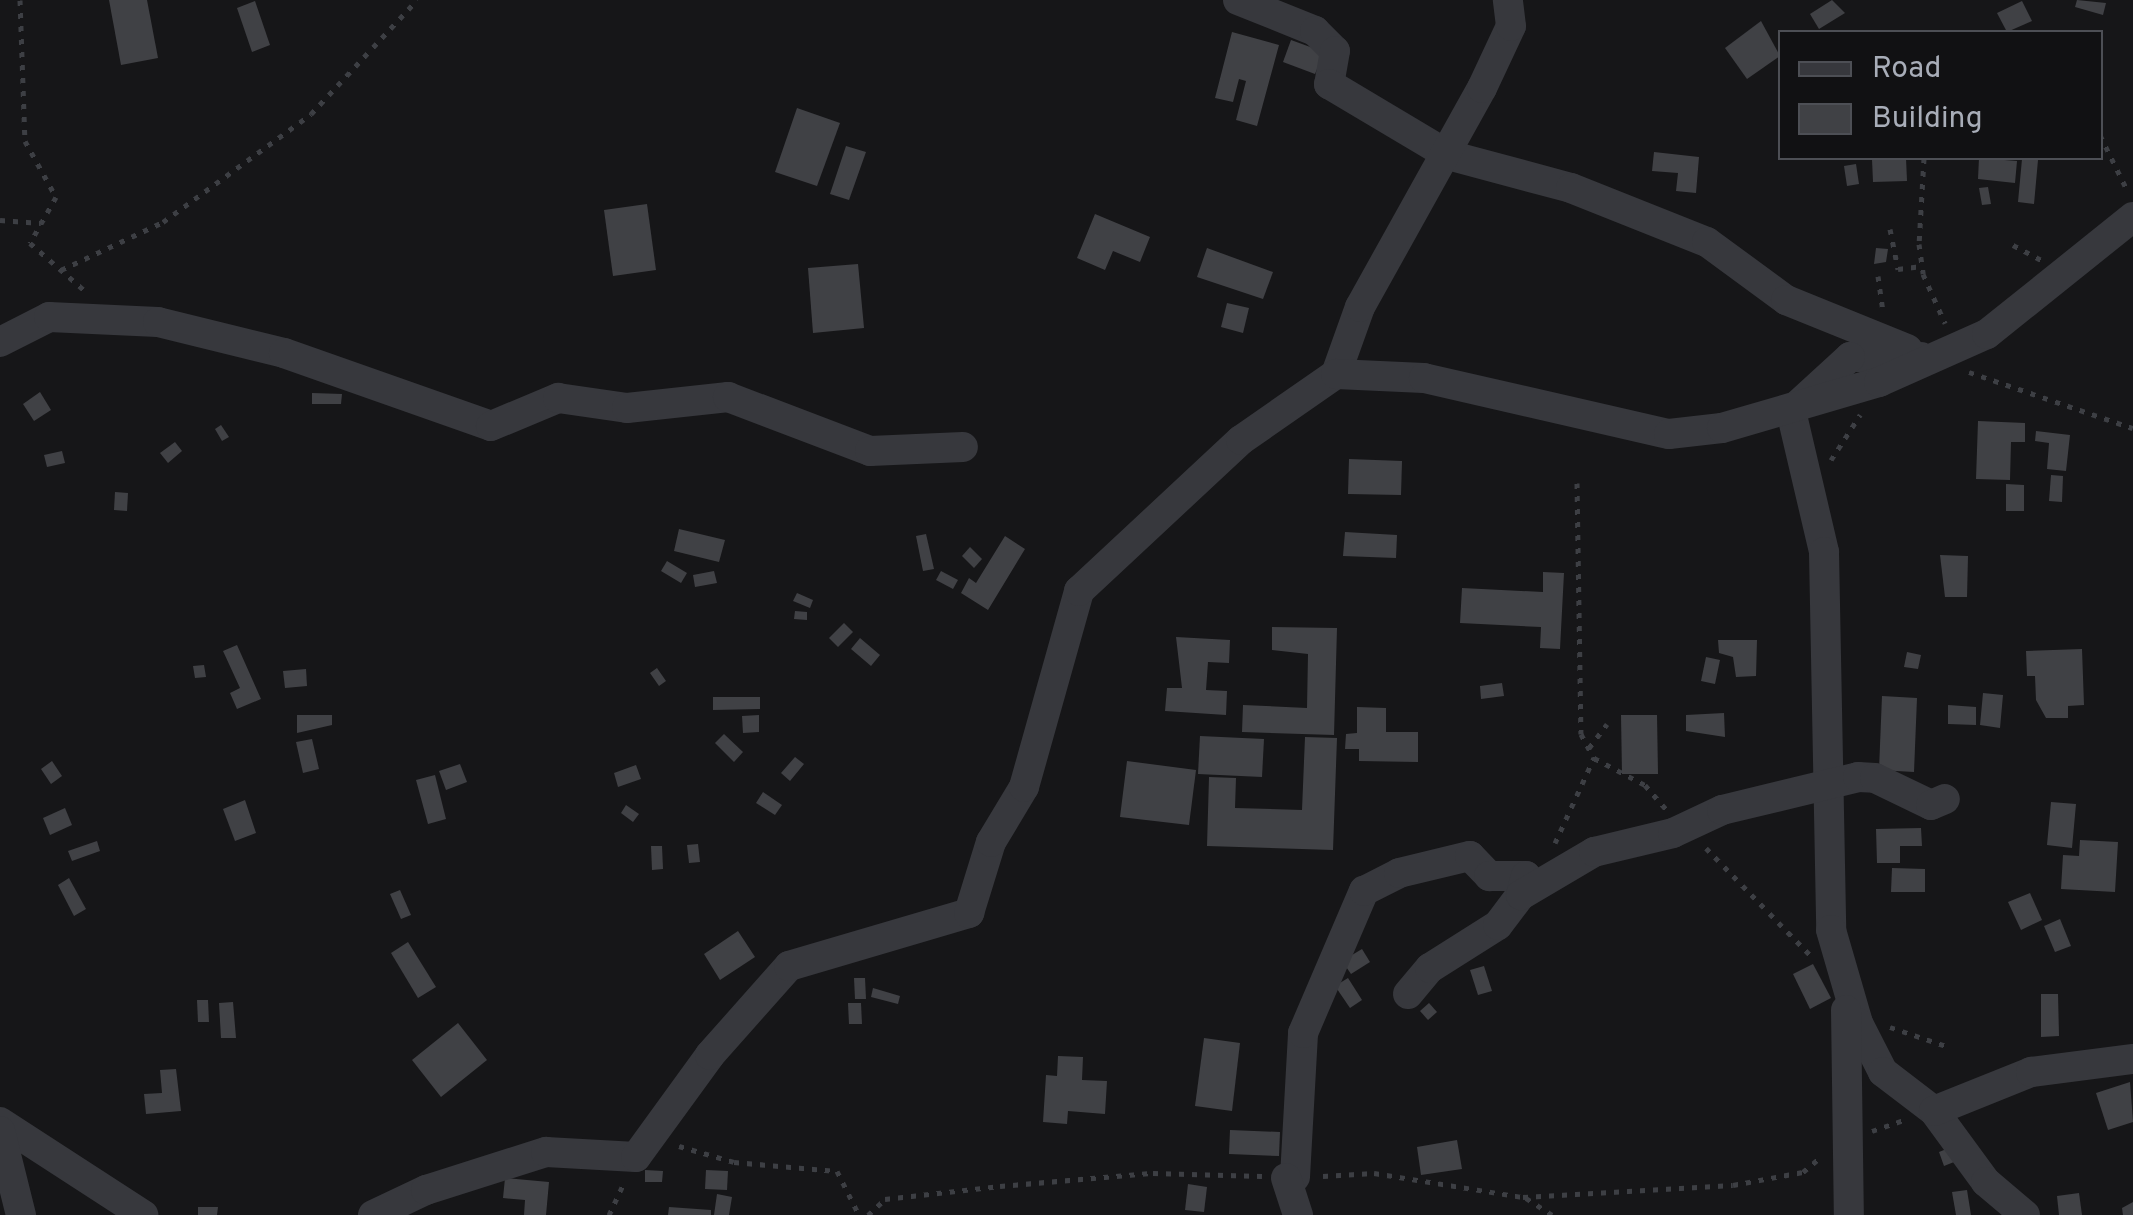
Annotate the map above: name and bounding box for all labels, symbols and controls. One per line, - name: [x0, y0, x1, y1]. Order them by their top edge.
- legend: [1778, 30, 2103, 160]
- text: Road: [1872, 51, 1941, 88]
- text: Building: [1872, 101, 1983, 138]

